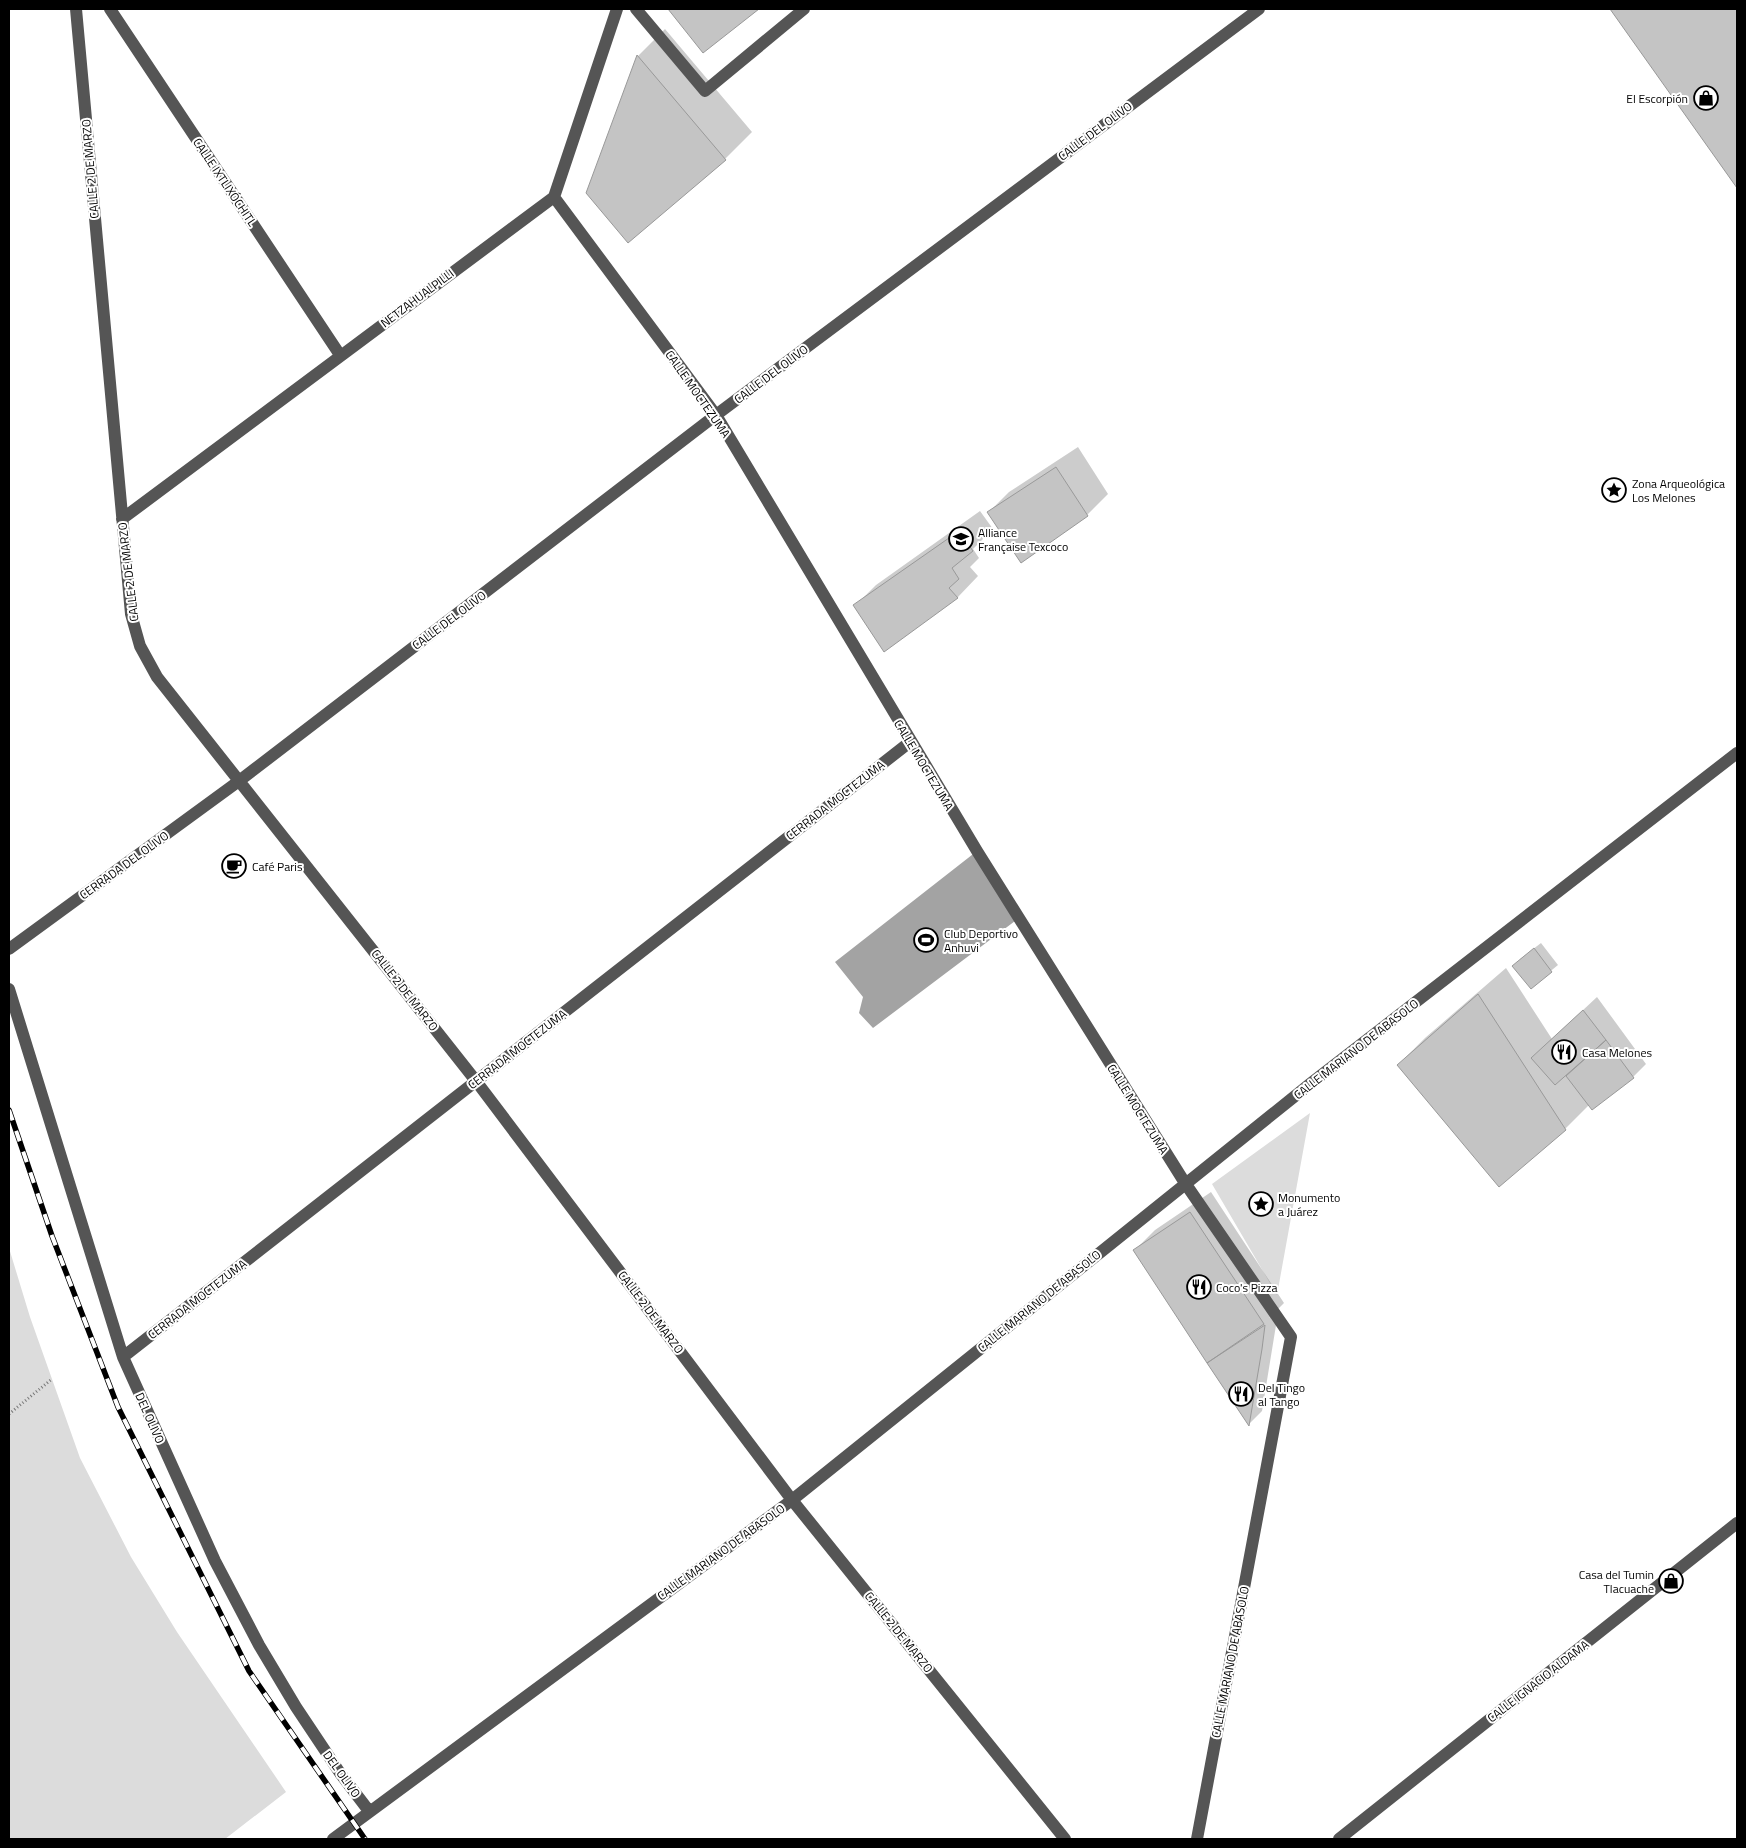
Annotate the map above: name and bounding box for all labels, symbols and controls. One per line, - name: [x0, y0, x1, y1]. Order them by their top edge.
- shop icon: El Escorpión: [1693, 85, 1719, 111]
- place label: El Escorpión: [1626, 89, 1688, 108]
- street label: CALLE DEL OLIVO: [1054, 97, 1136, 165]
- street label: CALLE 2 DE MARZO: [76, 118, 104, 220]
- street label: CALLE IXTLIXÓCHITL: [188, 134, 262, 230]
- street label: NETZAHUALPILLI: [376, 264, 458, 332]
- street label: CALLE DEL OLIVO: [730, 340, 812, 408]
- street label: CALLE MOCTEZUMA: [661, 346, 735, 442]
- place label: Zona Arqueológica Los Melones: [1632, 474, 1725, 507]
- place icon: Zona Arqueológica Los Melones: [1601, 477, 1627, 503]
- street label: CALLE 2 DE MARZO: [112, 521, 144, 623]
- place label: Alliance Française Texcoco: [978, 523, 1068, 556]
- school or university icon: Alliance Française Texcoco: [948, 526, 974, 552]
- street label: CALLE DEL OLIVO: [408, 586, 490, 654]
- street label: CALLE MOCTEZUMA: [889, 716, 959, 814]
- street label: CERRADA MOCTEZUMA: [781, 755, 889, 845]
- street label: CERRADA DEL OLIVO: [75, 826, 173, 904]
- cafe icon: Café Paris: [221, 853, 247, 879]
- place label: Café Paris: [252, 857, 303, 876]
- place label: Club Deportivo Anhuvi: [944, 924, 1018, 957]
- sports icon: Club Deportivo Anhuvi: [913, 927, 939, 953]
- street label: CALLE 2 DE MARZO: [367, 945, 443, 1035]
- street label: CALLE MARIANO DE ABASOLO: [1289, 994, 1423, 1104]
- street label: CERRADA MOCTEZUMA: [463, 1004, 571, 1094]
- restaurant icon: Casa Melones: [1551, 1039, 1577, 1065]
- place label: Casa Melones: [1582, 1043, 1652, 1062]
- street label: CALLE MOCTEZUMA: [1103, 1060, 1173, 1158]
- place label: Monumento a Juárez: [1278, 1188, 1340, 1221]
- place icon: Monumento a Juárez: [1248, 1191, 1274, 1217]
- street label: CALLE MARIANO DE ABASOLO: [973, 1245, 1105, 1357]
- street label: CERRADA MOCTEZUMA: [143, 1254, 251, 1344]
- street label: CALLE 2 DE MARZO: [613, 1266, 689, 1358]
- restaurant icon: Coco's Pizza: [1186, 1274, 1212, 1300]
- place label: Coco's Pizza: [1216, 1278, 1277, 1297]
- place label: Del Tingo al Tango: [1258, 1378, 1305, 1411]
- restaurant icon: Del Tingo al Tango: [1228, 1381, 1254, 1407]
- street label: DEL OLIVO: [130, 1389, 170, 1447]
- street label: CALLE MARIANO DE ABASOLO: [653, 1499, 789, 1605]
- place label: Casa del Tumin Tlacuache: [1579, 1565, 1654, 1598]
- shop icon: Casa del Tumin Tlacuache: [1658, 1568, 1684, 1594]
- street label: CALLE MARIANO DE ABASOLO: [1206, 1584, 1254, 1740]
- street label: CALLE 2 DE MARZO: [860, 1587, 938, 1677]
- street label: CALLE IGNACIO ALDAMA: [1483, 1635, 1593, 1727]
- street label: DEL OLIVO: [318, 1747, 366, 1802]

